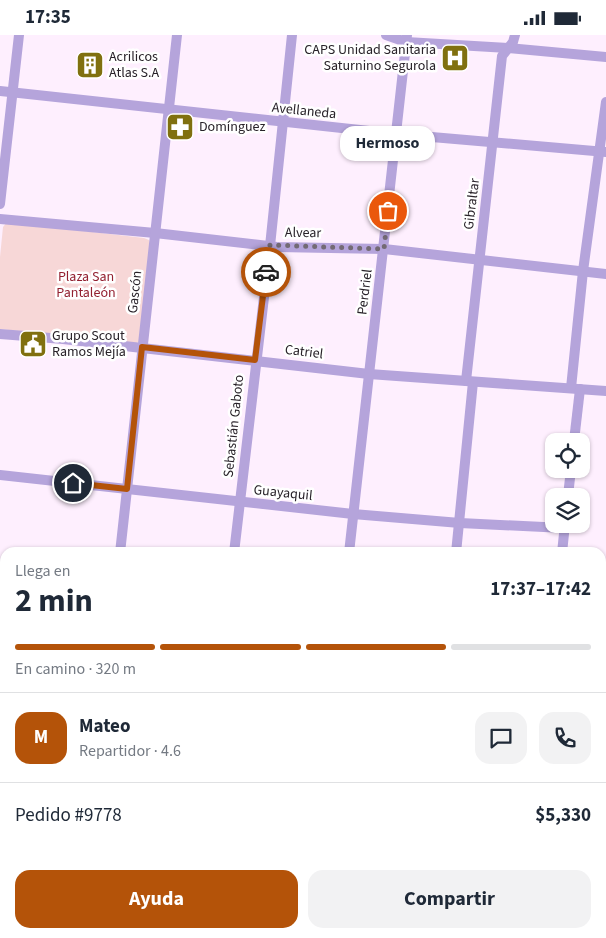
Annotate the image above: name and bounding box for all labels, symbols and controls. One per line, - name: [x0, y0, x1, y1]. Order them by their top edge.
- text: 17:35: [25, 4, 71, 31]
- place label: CAPS Unidad Sanitaria Saturnino Segurola: [304, 40, 436, 76]
- hospital icon: CAPS Unidad Sanitaria Saturnino Segurola: [440, 43, 470, 73]
- place label: Acrilicos Atlas S.A: [109, 47, 159, 83]
- building icon: Acrilicos Atlas S.A: [75, 50, 105, 80]
- street label: Avellaneda: [271, 98, 337, 124]
- pharmacy icon: Domínguez: [165, 112, 195, 142]
- place label: Domínguez: [199, 117, 266, 137]
- callout: Hermoso: [340, 126, 436, 161]
- text: Hermoso: [356, 132, 419, 154]
- street label: Gibraltar: [459, 177, 485, 231]
- pin: [367, 190, 409, 232]
- icon: bag: [374, 197, 402, 225]
- street label: Alvear: [285, 223, 321, 243]
- courier: [241, 247, 291, 297]
- icon: car: [252, 258, 280, 286]
- park label: Plaza San Pantaleón: [56, 267, 116, 303]
- street label: Perdriel: [352, 268, 378, 316]
- street label: Gascón: [123, 270, 147, 314]
- place label: Grupo Scout Ramos Mejía: [52, 326, 126, 362]
- public building icon: Grupo Scout Ramos Mejía: [18, 329, 48, 359]
- street label: Catriel: [284, 340, 325, 364]
- street label: Sebastián Gaboto: [219, 374, 249, 478]
- map controls: [545, 433, 590, 533]
- button: locate: [545, 433, 590, 478]
- pin: [52, 462, 94, 504]
- icon: home: [59, 469, 87, 497]
- street label: Guayaquil: [253, 480, 314, 506]
- button: layers: [545, 488, 590, 533]
- text: Llega en: [15, 560, 70, 582]
- text: 17:37–17:42: [490, 576, 591, 603]
- text: 2 min: [15, 578, 93, 624]
- text: En camino · 320 m: [15, 658, 136, 680]
- button: chat: [475, 712, 527, 764]
- button: phone: [539, 712, 591, 764]
- text: Mateo: [79, 713, 130, 740]
- text: M: [34, 724, 48, 751]
- text: Repartidor · 4.6: [79, 740, 181, 762]
- text: Pedido #9778: [15, 802, 122, 829]
- text: $5,330: [535, 802, 591, 829]
- button: Ayuda: [15, 870, 298, 928]
- button: Compartir: [308, 870, 591, 928]

